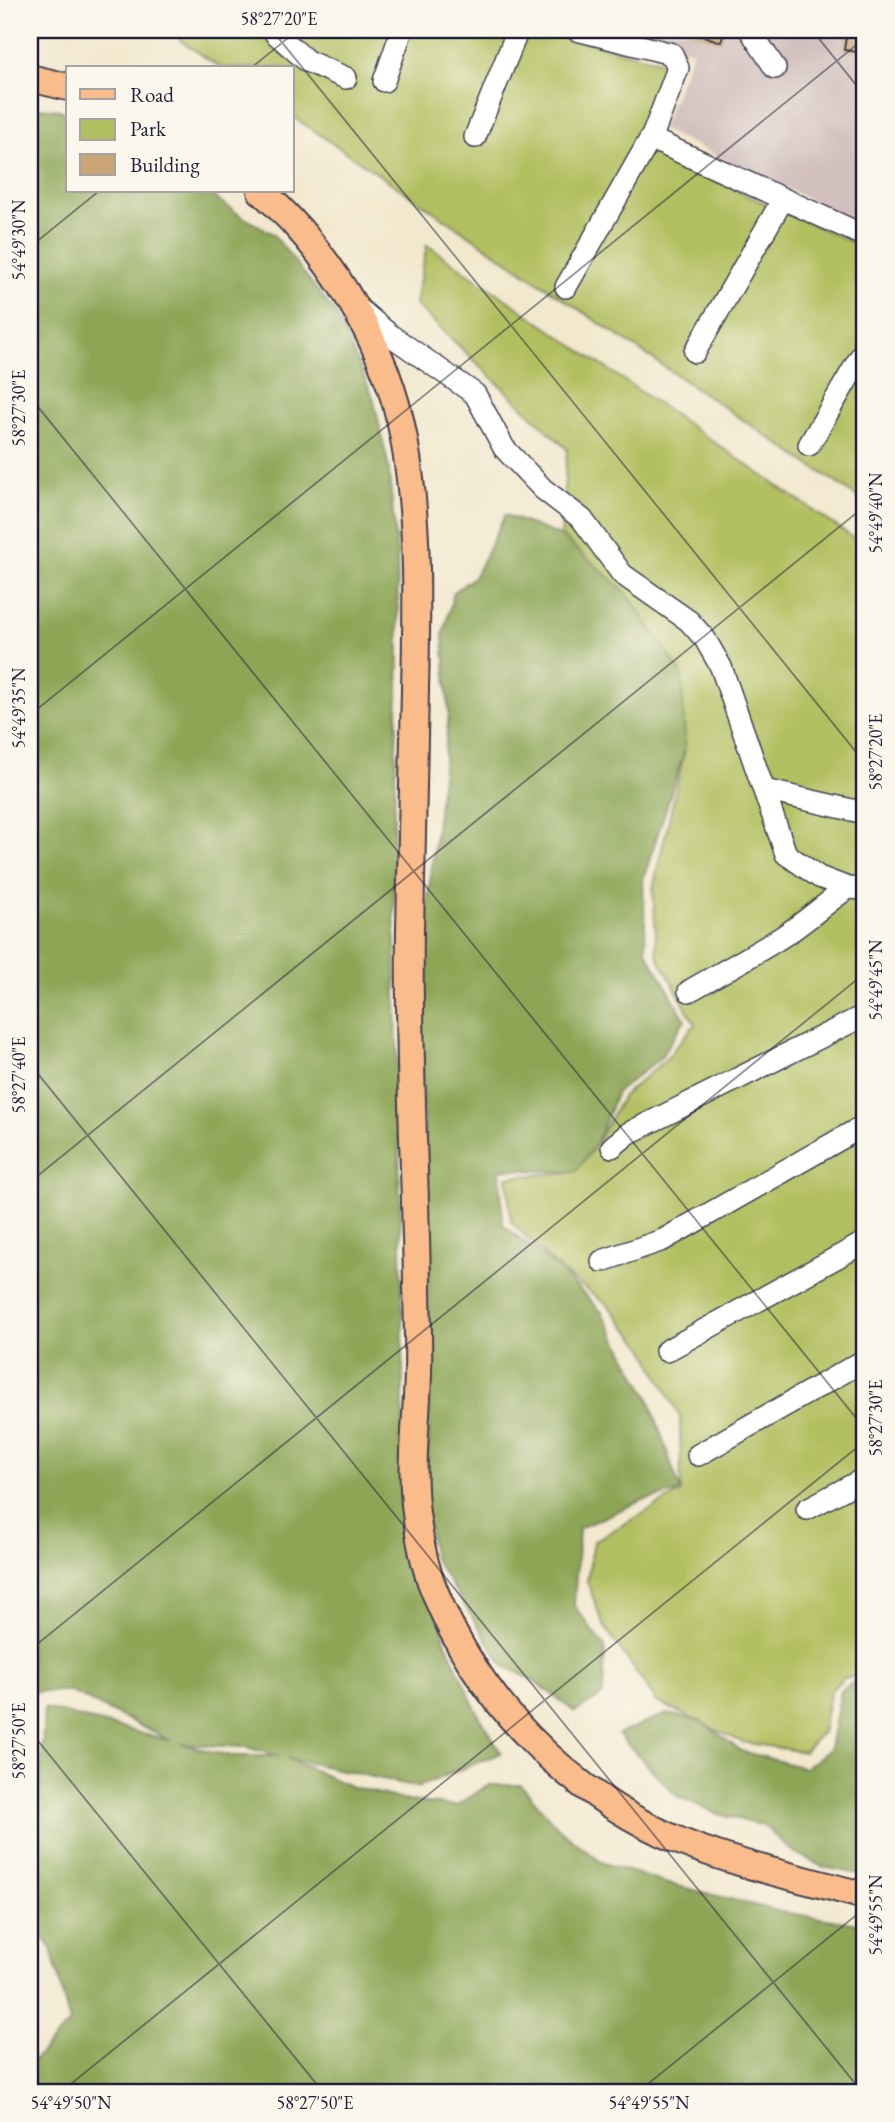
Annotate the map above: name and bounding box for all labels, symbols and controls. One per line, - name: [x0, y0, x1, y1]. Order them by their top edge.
- text: 58°27'20"E: [241, 7, 317, 30]
- legend: [66, 66, 294, 192]
- text: Road: [130, 81, 174, 108]
- text: Park: [130, 115, 167, 142]
- text: Building: [130, 151, 200, 178]
- text: 54°49'30"N: [7, 199, 30, 280]
- text: 58°27'30"E: [7, 370, 30, 446]
- text: 54°49'40"N: [864, 472, 887, 553]
- text: 54°49'35"N: [7, 667, 30, 748]
- text: 58°27'20"E: [864, 714, 887, 790]
- text: 54°49'45"N: [864, 939, 887, 1020]
- text: 58°27'40"E: [7, 1037, 30, 1113]
- text: 58°27'30"E: [864, 1380, 887, 1456]
- text: 58°27'50"E: [7, 1703, 30, 1779]
- text: 54°49'55"N: [864, 1874, 887, 1955]
- text: 54°49'50"N: [31, 2091, 112, 2114]
- text: 58°27'50"E: [277, 2091, 353, 2114]
- text: 54°49'55"N: [609, 2091, 690, 2114]

